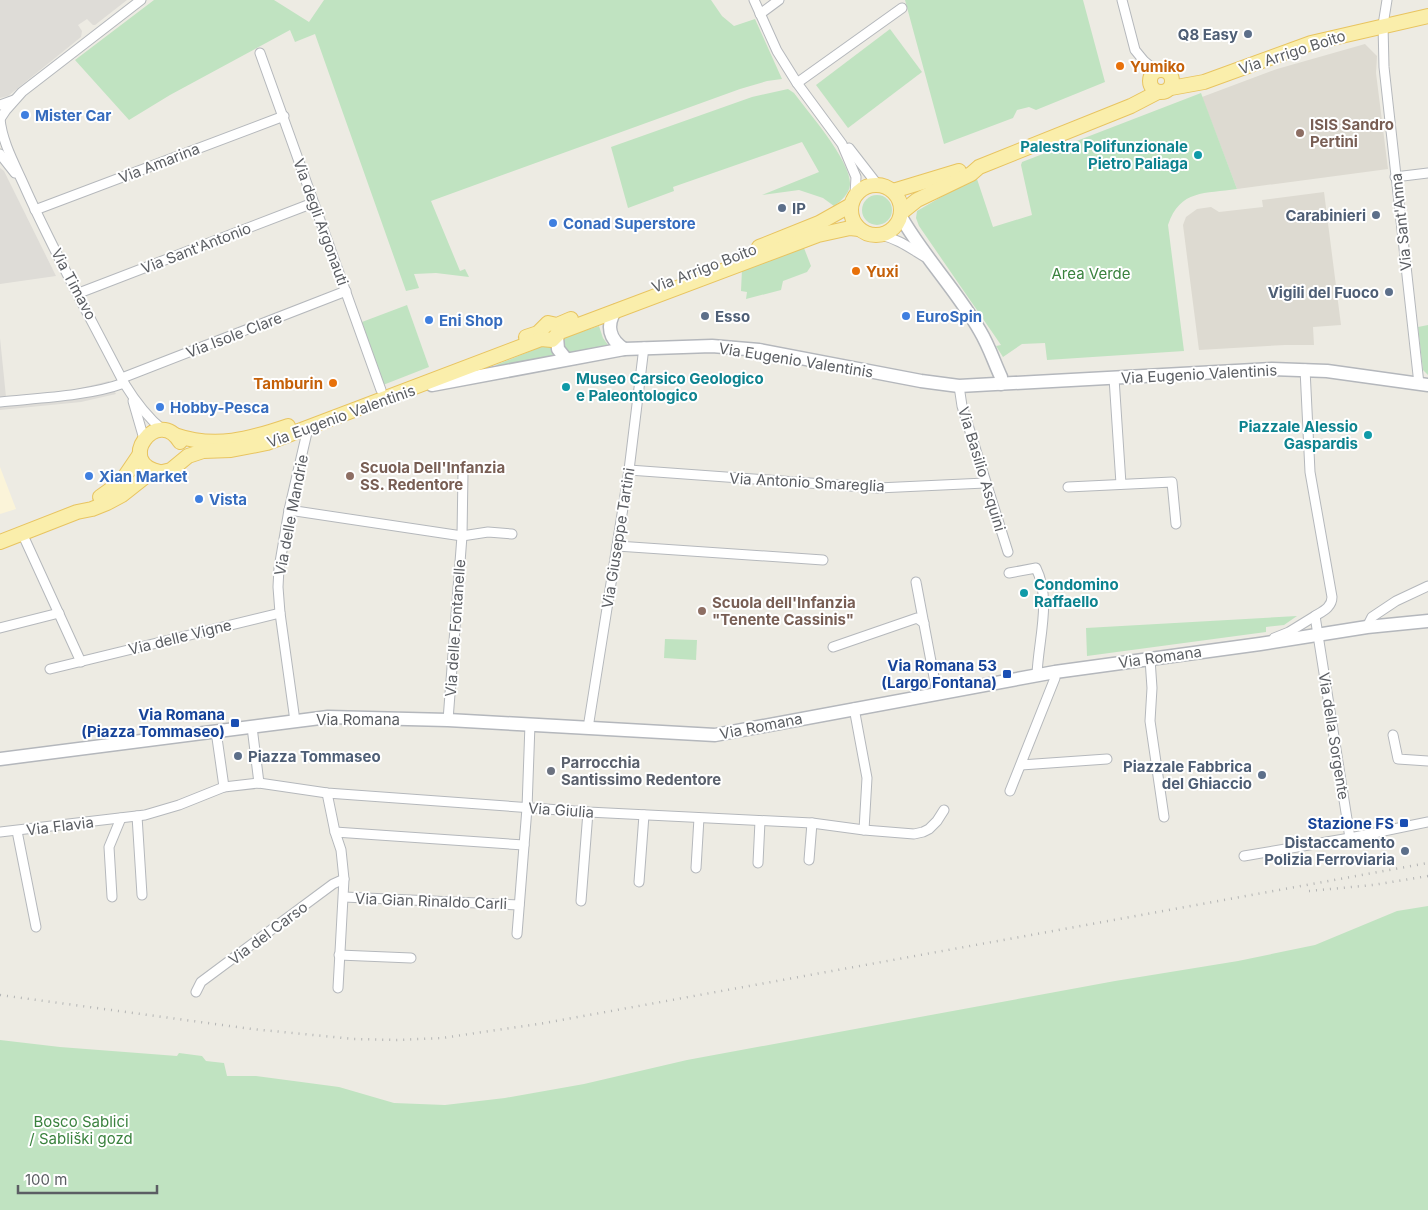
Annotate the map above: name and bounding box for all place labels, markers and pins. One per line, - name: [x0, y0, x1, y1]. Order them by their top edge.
- place label: Q8 Easy: [1178, 25, 1238, 44]
- marker: Q8 Easy: [1242, 28, 1254, 40]
- place label: Yumiko: [1130, 57, 1185, 76]
- marker: Yumiko: [1114, 60, 1126, 72]
- place label: Mister Car: [35, 106, 111, 125]
- marker: Mister Car: [19, 109, 31, 121]
- place label: ISIS Sandro Pertini: [1310, 115, 1394, 151]
- marker: ISIS Sandro Pertini: [1294, 127, 1306, 139]
- place label: Palestra Polifunzionale Pietro Paliaga: [1020, 137, 1188, 173]
- marker: Palestra Polifunzionale Pietro Paliaga: [1192, 149, 1204, 161]
- place label: IP: [792, 199, 806, 218]
- marker: IP: [776, 202, 788, 214]
- place label: Carabinieri: [1285, 206, 1366, 225]
- marker: Carabinieri: [1370, 209, 1382, 221]
- place label: Conad Superstore: [563, 214, 696, 233]
- marker: Conad Superstore: [547, 217, 559, 229]
- place label: Yuxi: [866, 262, 898, 281]
- marker: Yuxi: [850, 265, 862, 277]
- place label: Vigili del Fuoco: [1268, 283, 1379, 302]
- marker: Vigili del Fuoco: [1383, 286, 1395, 298]
- place label: Esso: [715, 307, 750, 326]
- place label: EuroSpin: [916, 307, 982, 326]
- marker: Esso: [699, 310, 711, 322]
- marker: EuroSpin: [900, 310, 912, 322]
- place label: Eni Shop: [439, 311, 503, 330]
- marker: Eni Shop: [423, 314, 435, 326]
- place label: Museo Carsico Geologico e Paleontologico: [576, 369, 764, 405]
- place label: Tamburin: [253, 374, 323, 393]
- marker: Tamburin: [327, 377, 339, 389]
- marker: Museo Carsico Geologico e Paleontologico: [560, 381, 572, 393]
- place label: Hobby-Pesca: [170, 398, 269, 417]
- marker: Hobby-Pesca: [154, 401, 166, 413]
- place label: Piazzale Alessio Gaspardis: [1239, 417, 1358, 453]
- marker: Piazzale Alessio Gaspardis: [1362, 429, 1374, 441]
- place label: Scuola Dell'Infanzia SS. Redentore: [360, 458, 505, 494]
- place label: Xian Market: [99, 467, 188, 486]
- marker: Xian Market: [83, 470, 95, 482]
- marker: Scuola Dell'Infanzia SS. Redentore: [344, 470, 356, 482]
- place label: Vista: [209, 490, 247, 509]
- marker: Vista: [193, 493, 205, 505]
- place label: Condomino Raffaello: [1034, 575, 1119, 611]
- marker: Condomino Raffaello: [1018, 587, 1030, 599]
- place label: Scuola dell'Infanzia "Tenente Cassinis": [712, 593, 856, 629]
- marker: Scuola dell'Infanzia "Tenente Cassinis": [696, 605, 708, 617]
- place label: Via Romana 53 (Largo Fontana): [881, 656, 997, 692]
- marker: Via Romana 53 (Largo Fontana): [1001, 668, 1013, 680]
- place label: Via Romana (Piazza Tommaseo): [81, 705, 225, 741]
- marker: Via Romana (Piazza Tommaseo): [229, 717, 241, 729]
- place label: Piazza Tommaseo: [248, 747, 381, 766]
- marker: Piazza Tommaseo: [232, 750, 244, 762]
- place label: Parrocchia Santissimo Redentore: [561, 753, 721, 789]
- place label: Piazzale Fabbrica del Ghiaccio: [1123, 757, 1252, 793]
- marker: Parrocchia Santissimo Redentore: [545, 765, 557, 777]
- marker: Piazzale Fabbrica del Ghiaccio: [1256, 769, 1268, 781]
- place label: Stazione FS: [1308, 814, 1394, 833]
- marker: Stazione FS: [1398, 817, 1410, 829]
- place label: Distaccamento Polizia Ferroviaria: [1264, 833, 1395, 869]
- marker: Distaccamento Polizia Ferroviaria: [1399, 845, 1411, 857]

